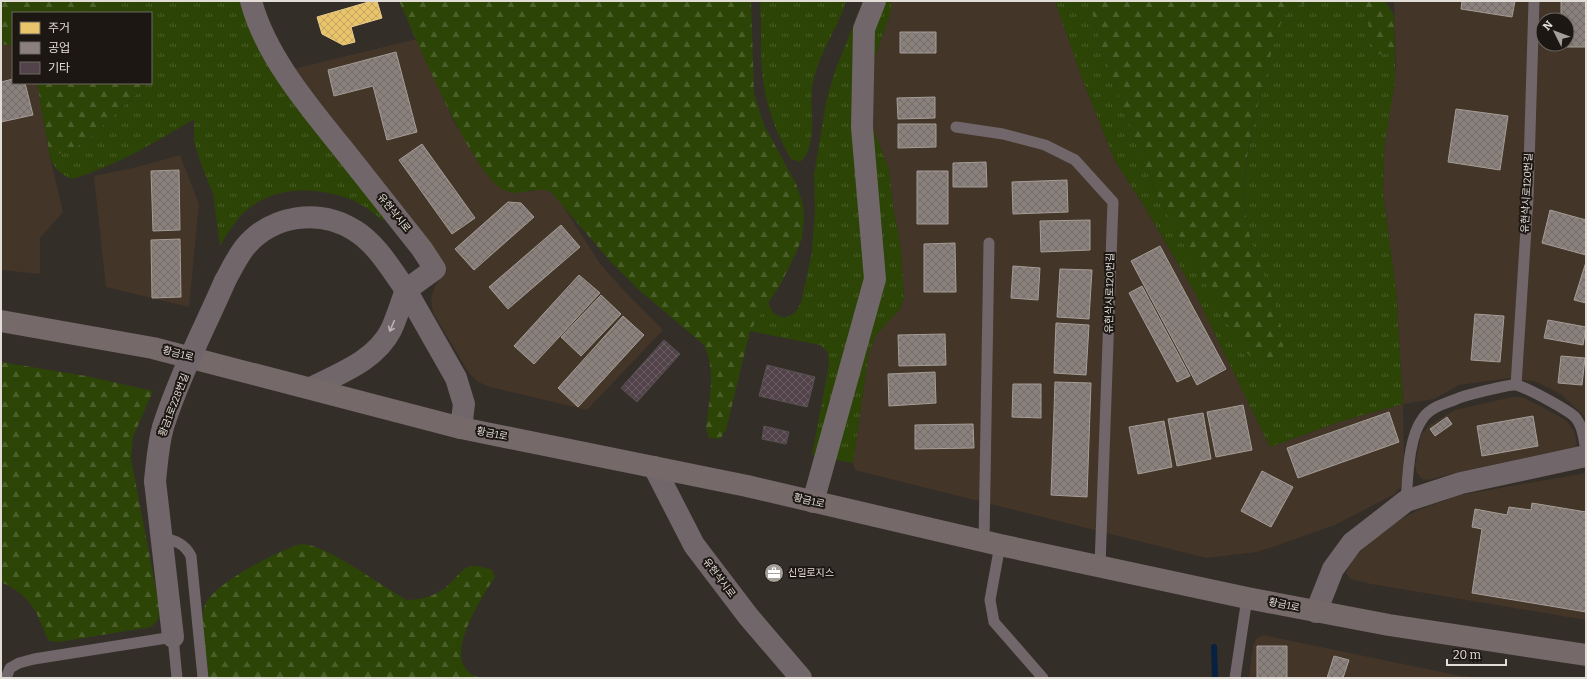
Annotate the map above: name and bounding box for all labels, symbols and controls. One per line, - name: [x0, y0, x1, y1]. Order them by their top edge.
- legend: [12, 12, 152, 84]
- north arrow: [1535, 12, 1575, 52]
- text: N: [1540, 18, 1556, 33]
- text: 주거: [48, 21, 70, 35]
- text: 공업: [48, 41, 70, 55]
- text: 기타: [48, 61, 70, 75]
- street label: 유현삭시로120번길: [1519, 153, 1535, 233]
- street label: 유현삭시로: [375, 191, 413, 235]
- street label: 유현삭시로120번길: [1103, 253, 1117, 333]
- one-way arrow: [388, 320, 395, 332]
- street label: 황금1로: [161, 344, 195, 364]
- street label: 황금1로228번길: [156, 372, 192, 438]
- street label: 황금1로: [475, 425, 509, 443]
- street label: 황금1로: [792, 492, 826, 510]
- street label: 유현삭시로: [700, 556, 738, 600]
- office icon: 신일로지스: [763, 562, 785, 584]
- place label: 신일로지스: [788, 567, 834, 579]
- street label: 황금1로: [1267, 596, 1301, 614]
- scale bar: [1447, 641, 1506, 667]
- text: 20 m: [1453, 648, 1482, 662]

